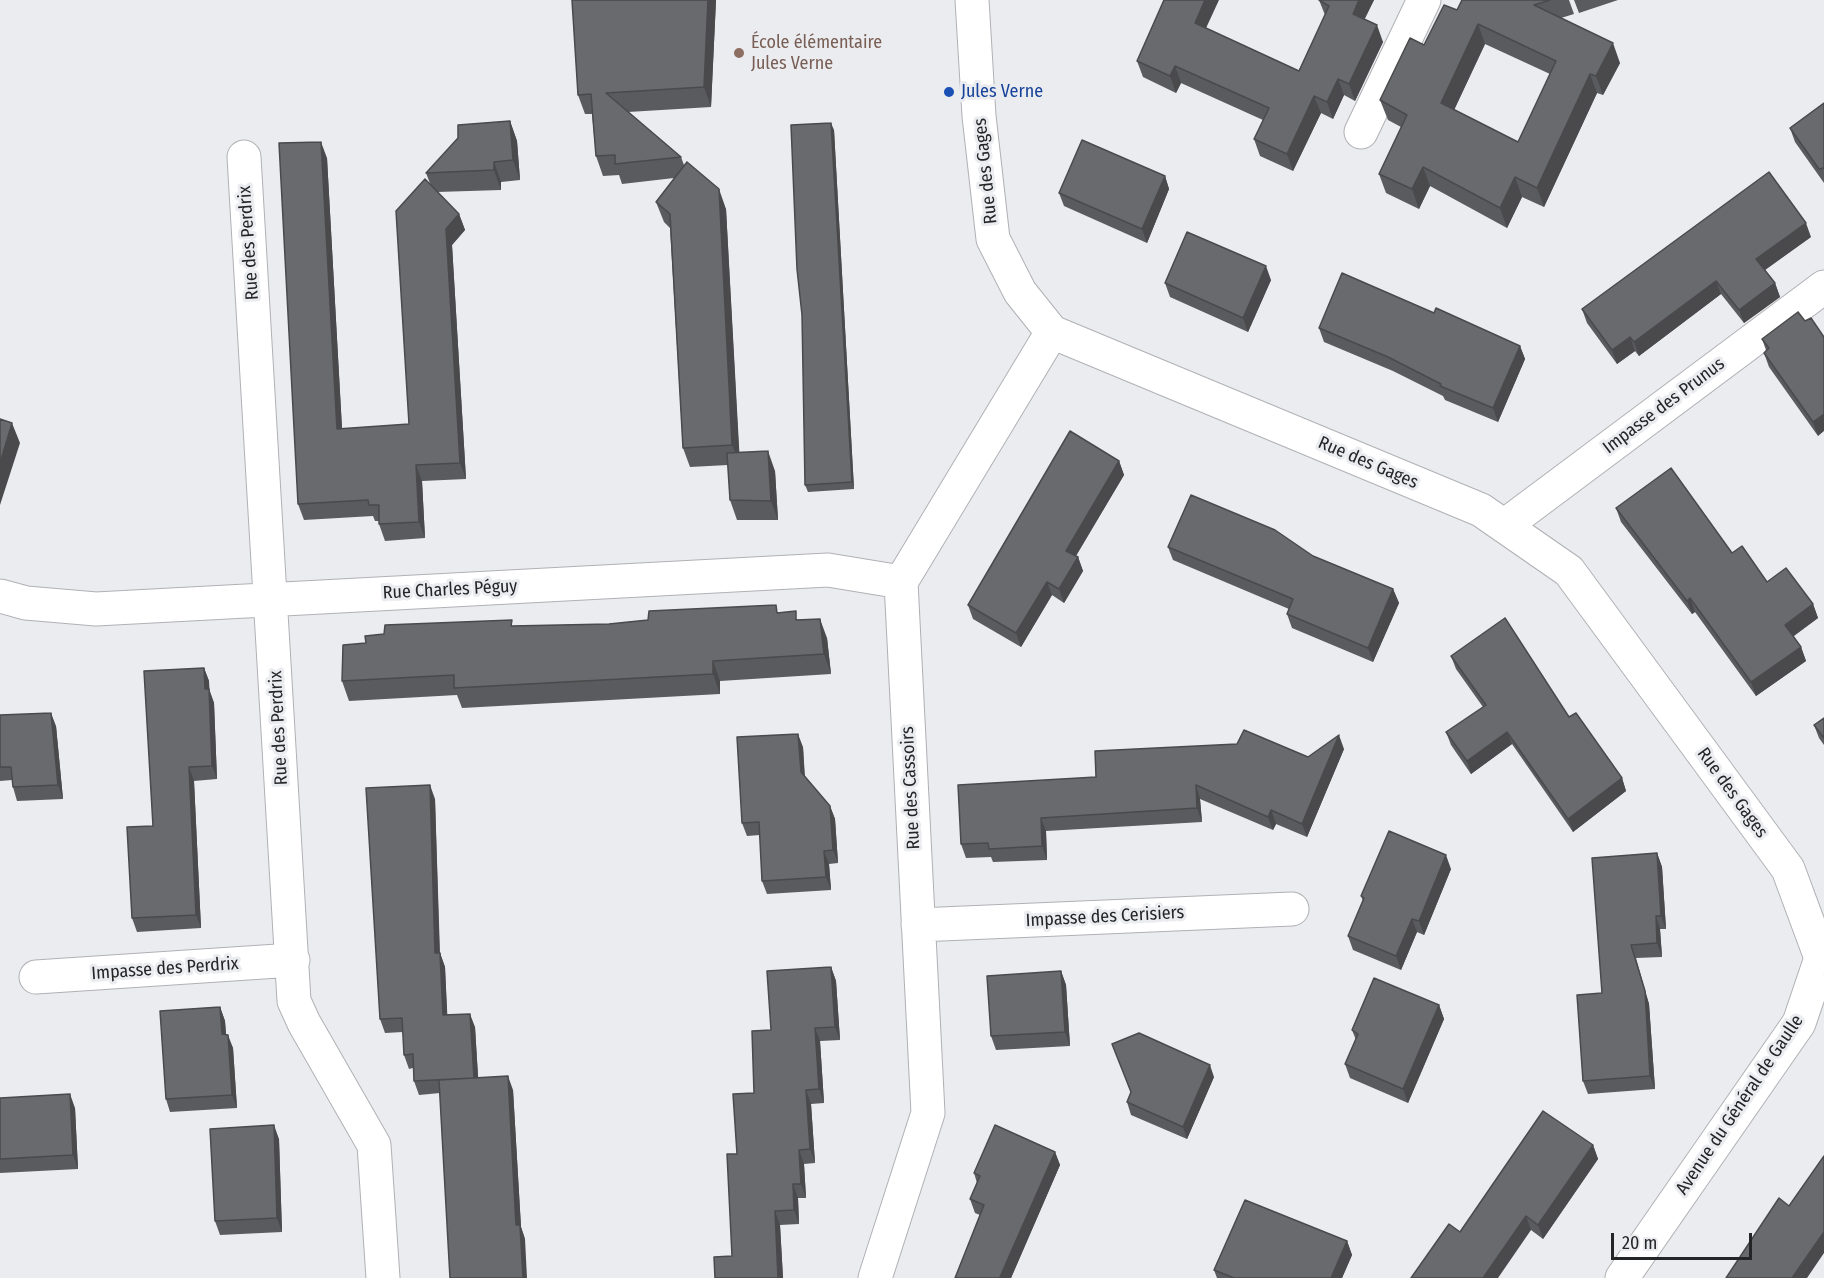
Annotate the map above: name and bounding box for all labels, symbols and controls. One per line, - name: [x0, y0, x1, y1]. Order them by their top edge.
- place label: École élémentaire Jules Verne: [751, 32, 882, 74]
- marker: École élémentaire Jules Verne: [732, 46, 746, 60]
- place label: Jules Verne: [961, 81, 1043, 103]
- marker: Jules Verne: [942, 85, 956, 99]
- street label: Rue des Gages: [970, 117, 1002, 225]
- street label: Rue des Perdrix: [234, 185, 264, 301]
- street label: Impasse des Prunus: [1599, 353, 1729, 459]
- street label: Rue des Gages: [1315, 432, 1421, 494]
- street label: Rue Charles Péguy: [382, 576, 518, 604]
- street label: Rue des Perdrix: [265, 670, 293, 786]
- street label: Rue des Cassoirs: [897, 726, 925, 850]
- street label: Rue des Gages: [1692, 744, 1772, 842]
- street label: Impasse des Cerisiers: [1025, 902, 1185, 932]
- street label: Impasse des Perdrix: [91, 953, 239, 985]
- street label: Avenue du Général de Gaulle: [1672, 1011, 1808, 1199]
- scale bar: [1614, 1221, 1755, 1259]
- text: 20 m: [1622, 1232, 1657, 1254]

